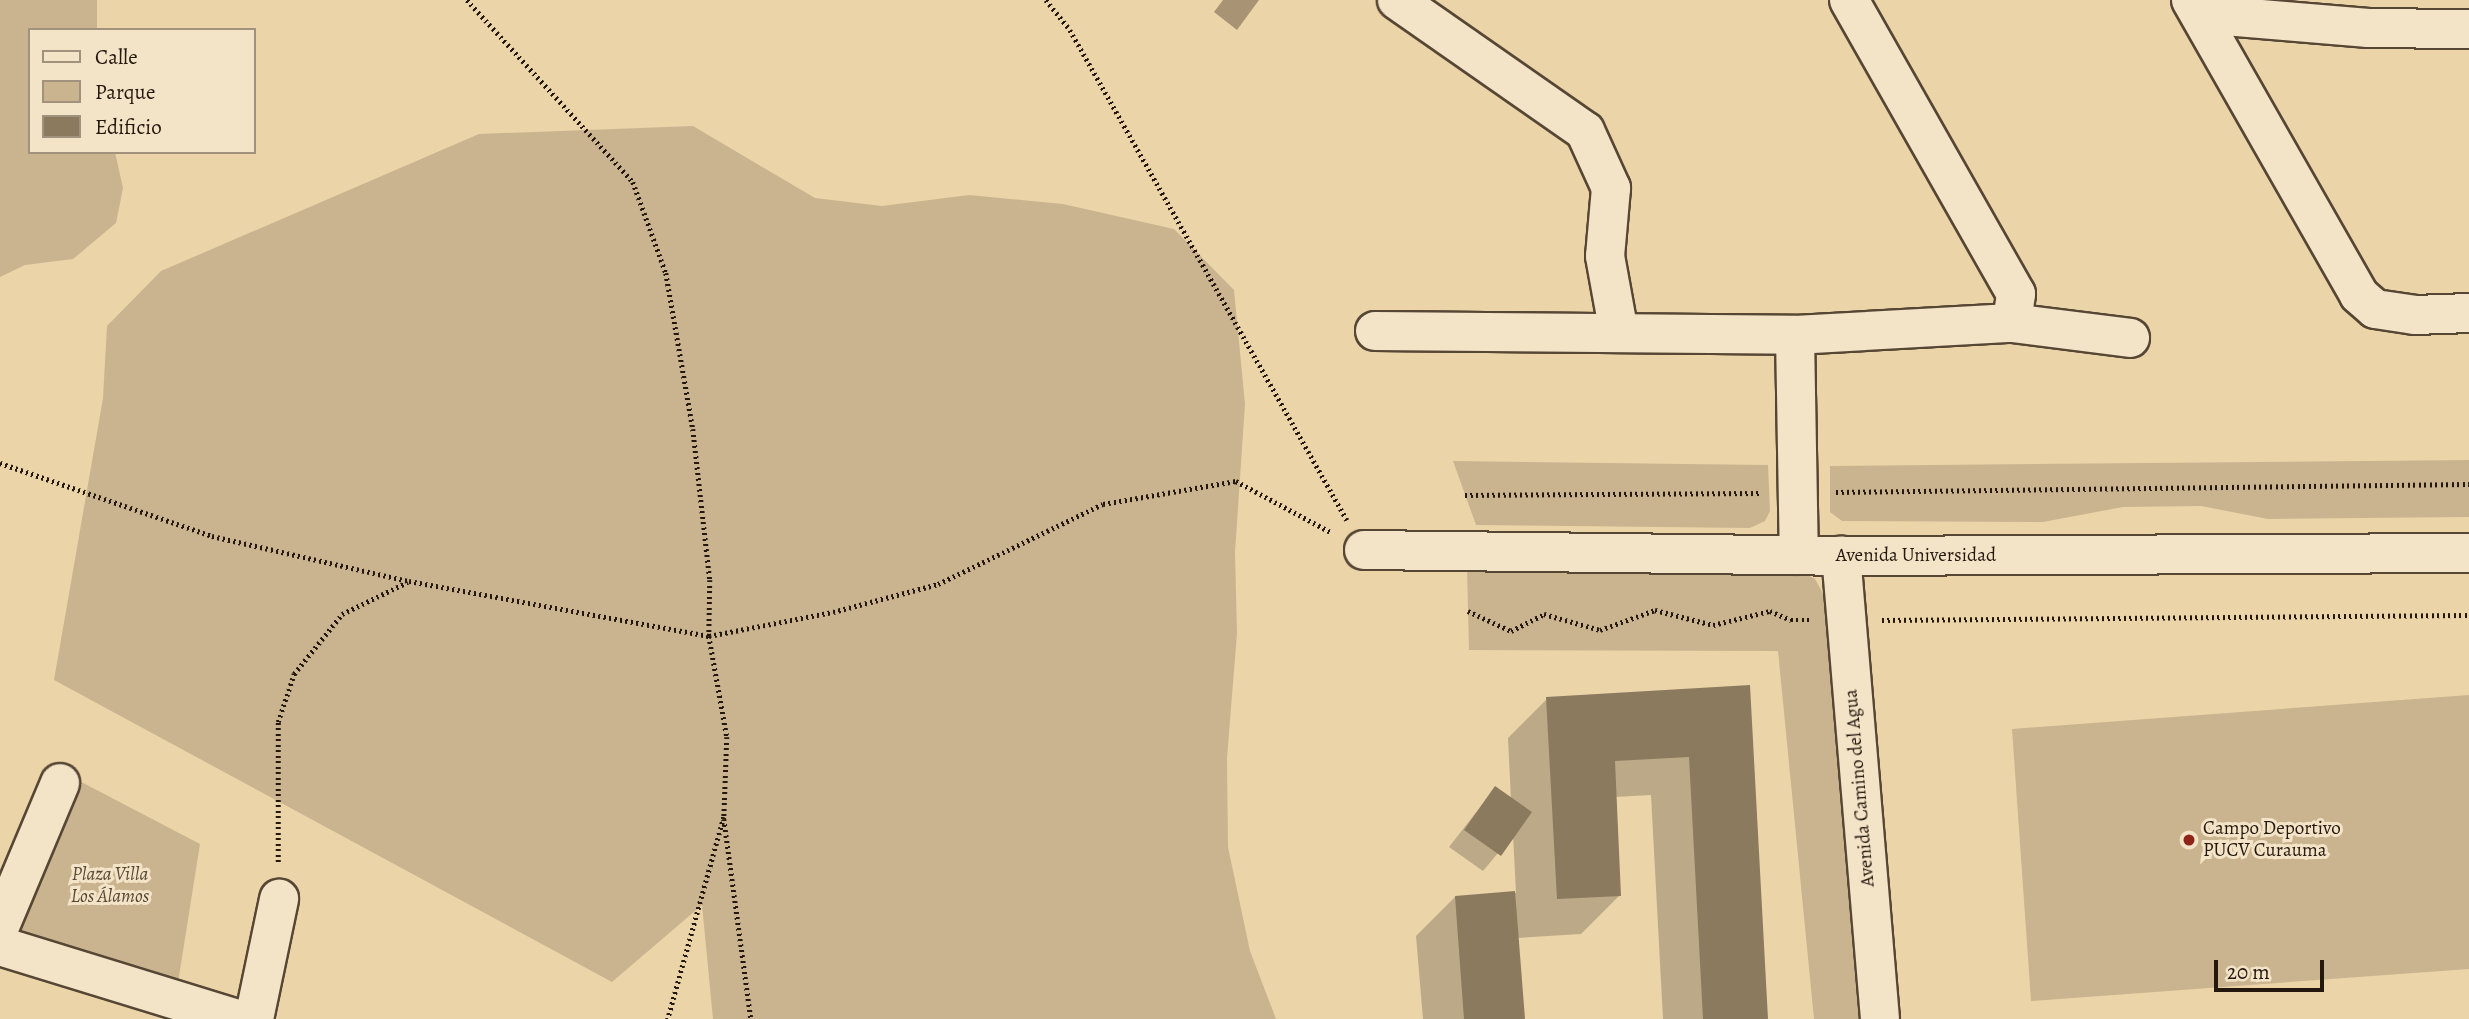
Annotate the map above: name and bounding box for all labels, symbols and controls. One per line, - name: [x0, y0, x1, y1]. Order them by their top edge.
- legend: [28, 28, 256, 154]
- text: Calle: [95, 43, 138, 71]
- text: Parque: [95, 78, 155, 106]
- text: Edificio: [95, 113, 162, 141]
- street label: Avenida Universidad: [1836, 545, 1996, 567]
- street label: Avenida Camino del Agua: [1840, 688, 1880, 888]
- place label: Campo Deportivo PUCV Curauma: [2203, 818, 2341, 862]
- marker: Campo Deportivo PUCV Curauma: [2181, 832, 2197, 848]
- park label: Plaza Villa Los Álamos: [71, 864, 149, 908]
- scale bar: [2217, 946, 2327, 990]
- text: 20 m: [2227, 958, 2270, 986]

